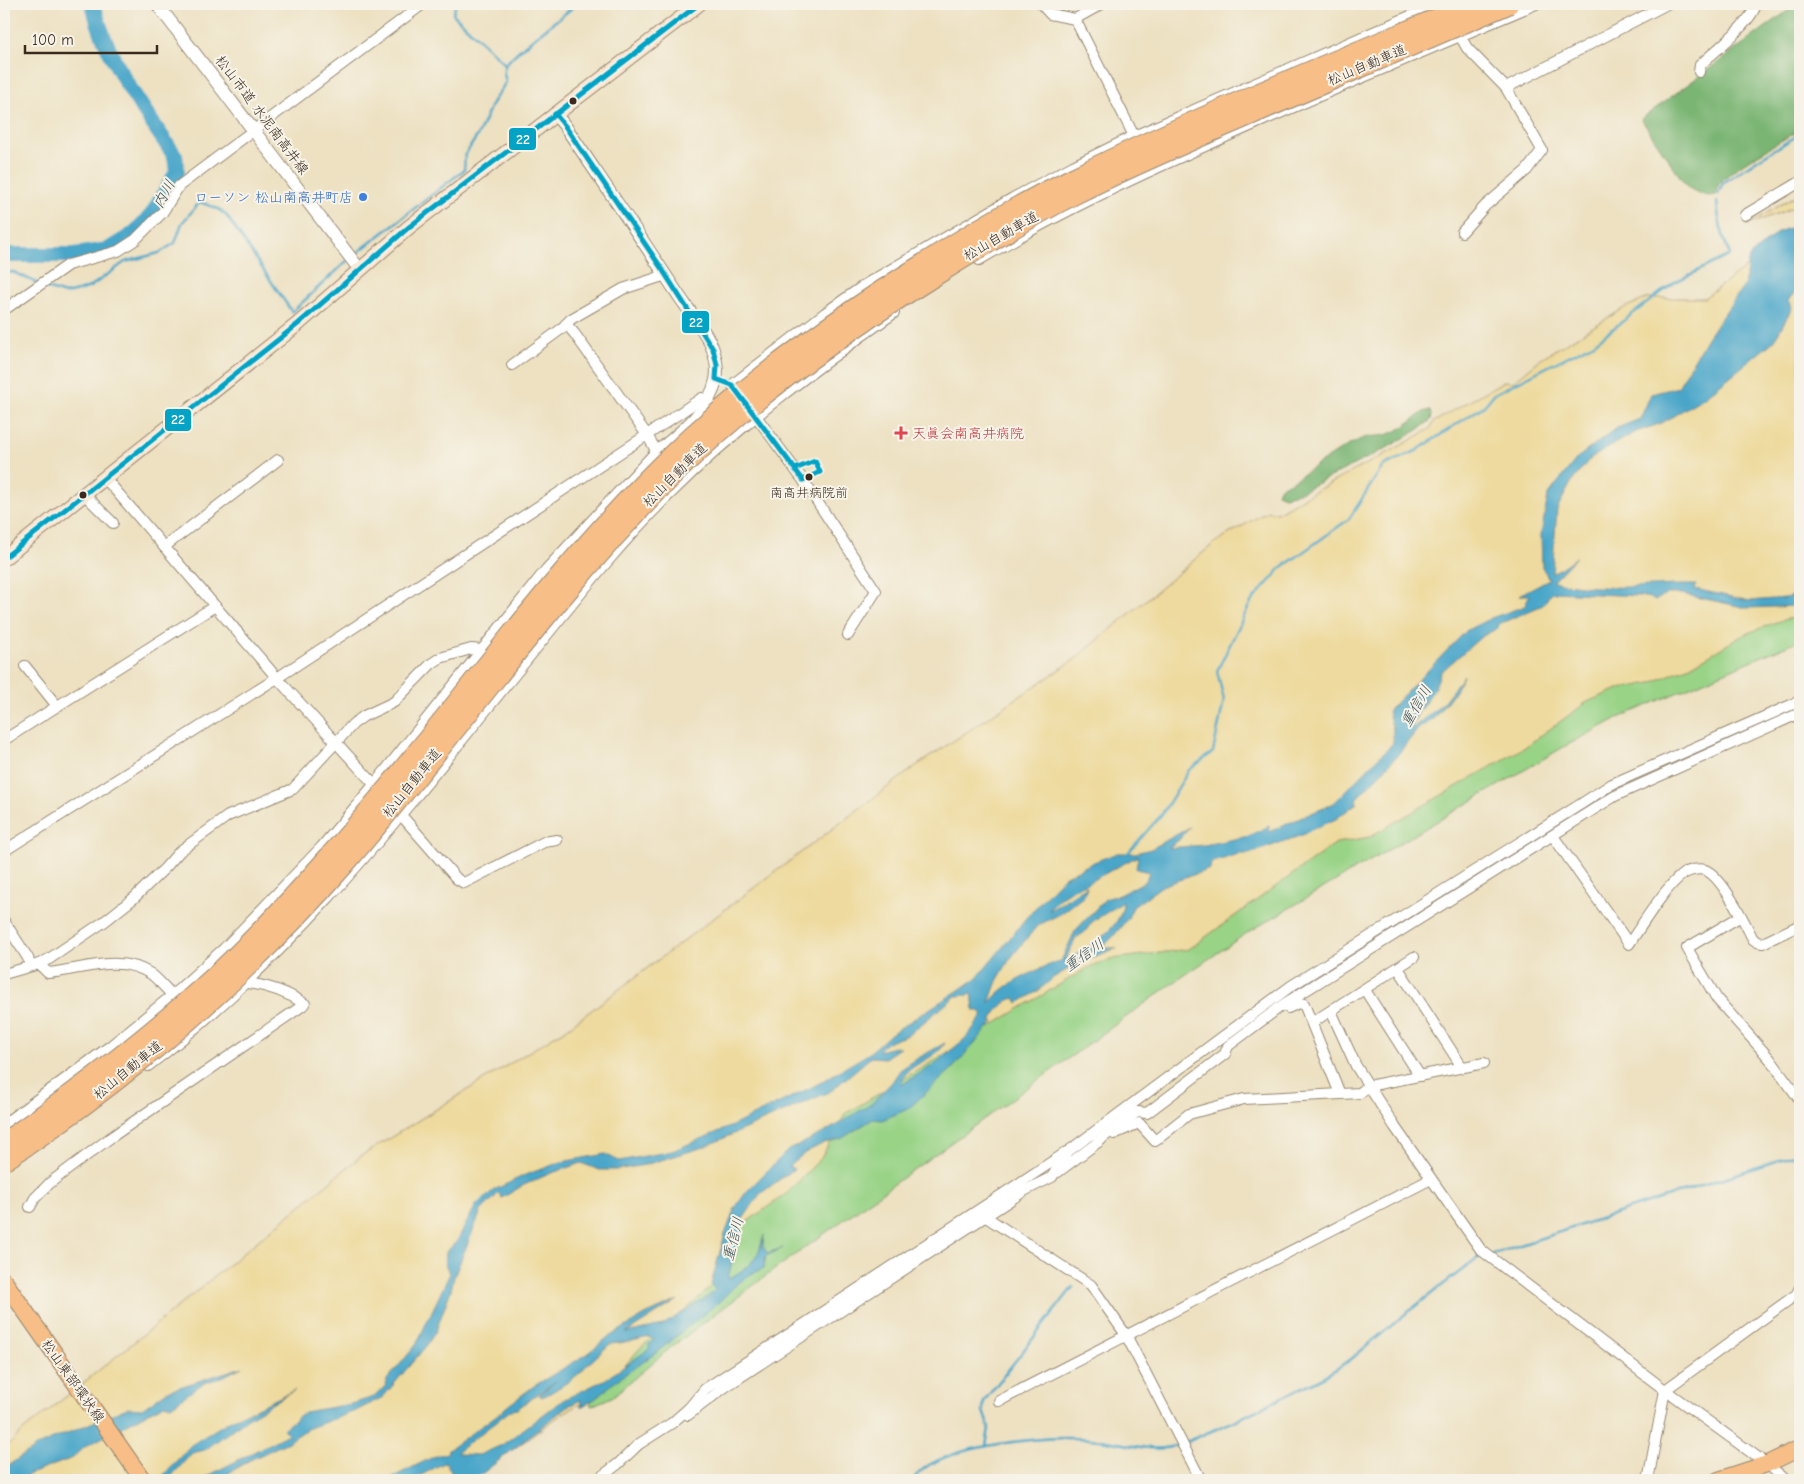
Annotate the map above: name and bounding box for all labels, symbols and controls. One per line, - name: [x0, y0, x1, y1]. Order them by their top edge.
- scale bar: [25, 22, 158, 54]
- text: 100 m: [32, 31, 74, 49]
- street label: 松山自動車道: [1325, 41, 1409, 89]
- street label: 松山市道 水泥南高井線: [212, 52, 312, 178]
- unlabelled marker: [568, 96, 578, 106]
- line badge: 22: [508, 127, 537, 151]
- text: 22: [516, 131, 530, 148]
- water label: 内川: [149, 177, 179, 211]
- place label: ローソン 松山南高井町店: [194, 189, 353, 206]
- marker: ローソン 松山南高井町店: [357, 191, 369, 203]
- street label: 松山自動車道: [960, 208, 1042, 264]
- line badge: 22: [681, 310, 710, 334]
- text: 22: [689, 314, 703, 331]
- line badge: 22: [164, 408, 192, 432]
- text: 22: [171, 411, 185, 428]
- place label: 天眞会南高井病院: [912, 425, 1024, 442]
- marker: 天眞会南高井病院: [894, 426, 908, 440]
- street label: 松山自動車道: [639, 439, 711, 511]
- marker: 南高井病院前: [804, 472, 814, 482]
- place label: 南高井病院前: [770, 485, 848, 500]
- unlabelled marker: [78, 490, 88, 500]
- water label: 重信川: [1397, 682, 1435, 730]
- street label: 松山自動車道: [379, 745, 445, 821]
- water label: 重信川: [1060, 935, 1108, 975]
- street label: 松山自動車道: [90, 1037, 166, 1103]
- water label: 重信川: [718, 1215, 748, 1263]
- street label: 松山東部環状線: [38, 1336, 108, 1426]

